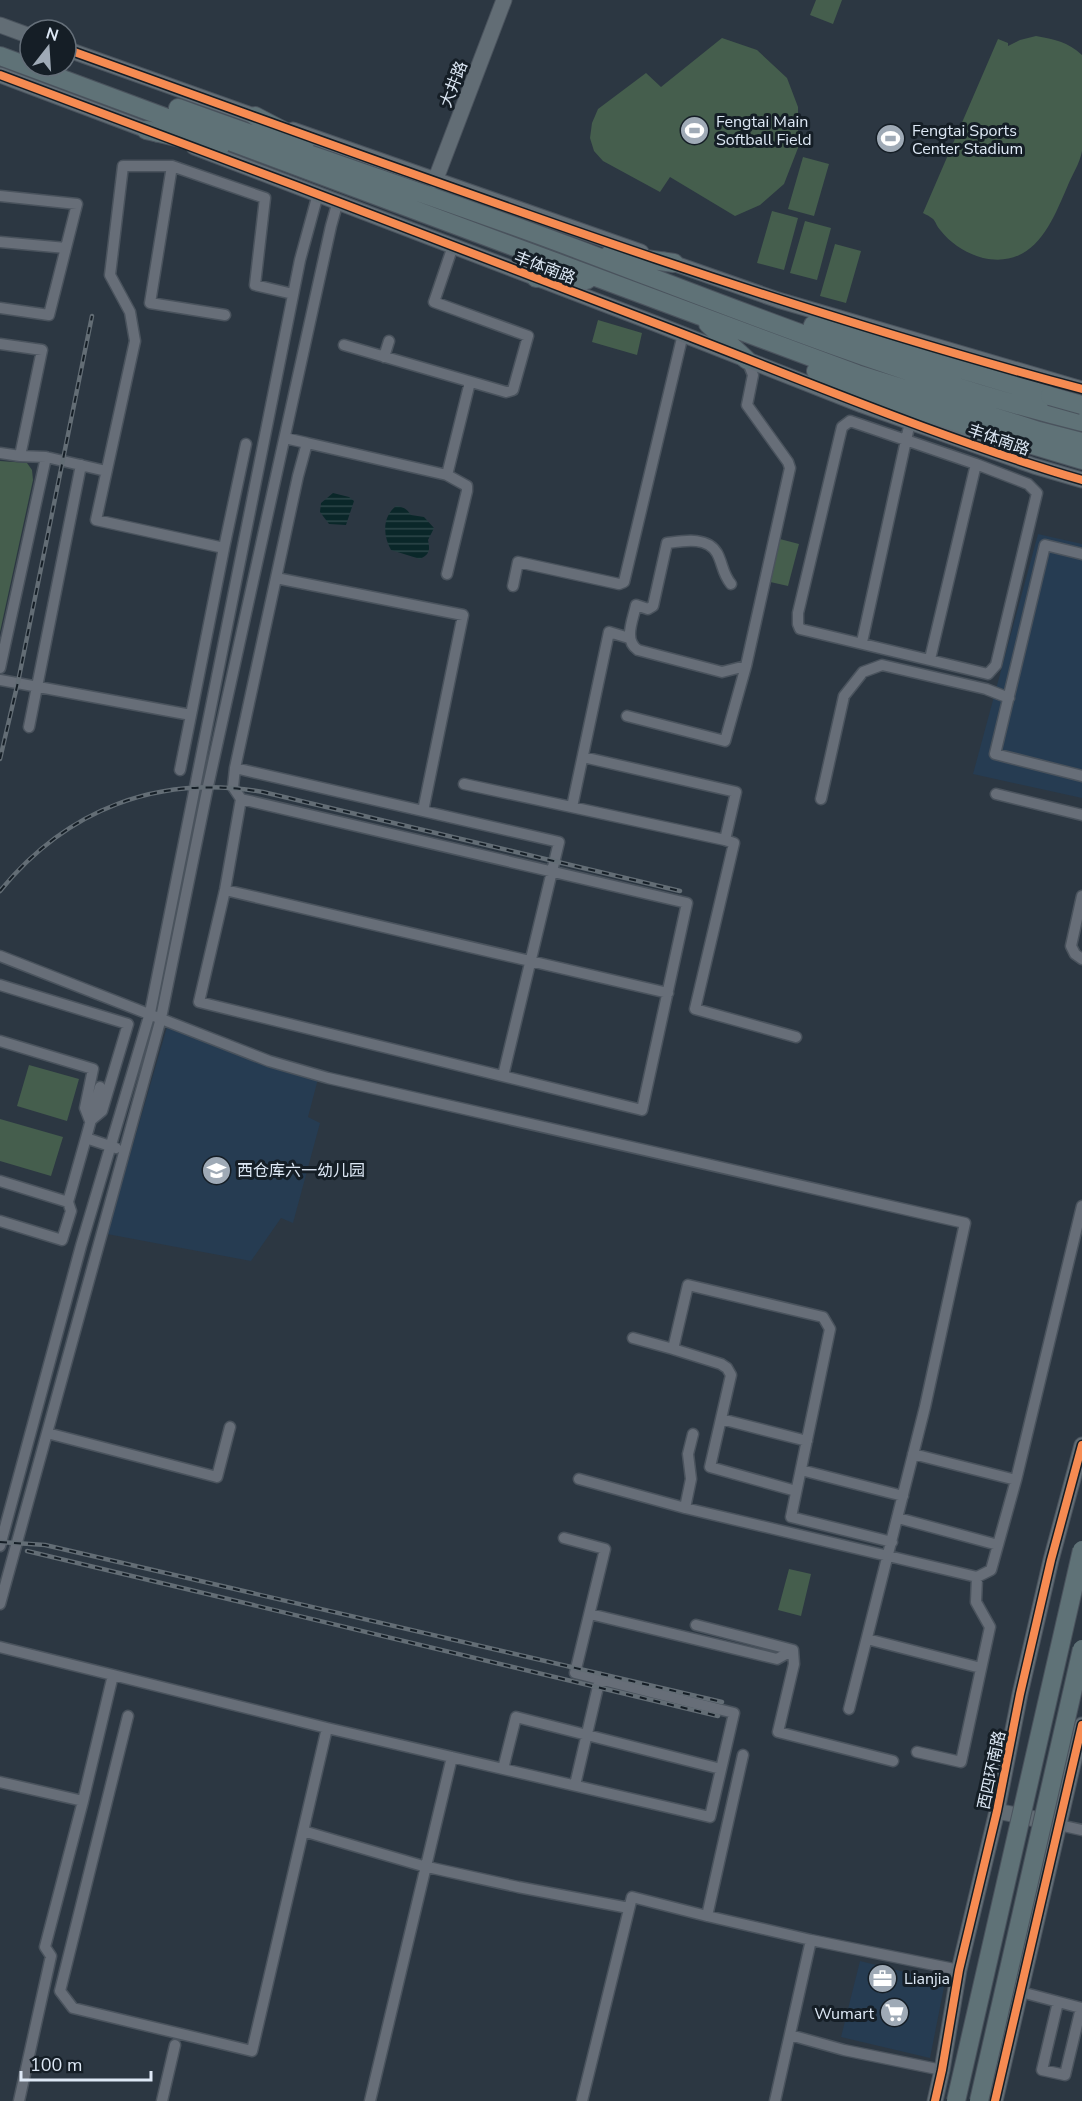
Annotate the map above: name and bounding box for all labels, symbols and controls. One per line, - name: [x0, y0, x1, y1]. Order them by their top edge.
- north arrow: [18, 18, 78, 78]
- text: N: [43, 22, 61, 47]
- street label: 大井路: [435, 58, 473, 111]
- place label: Fengtai Main Softball Field: [716, 111, 812, 151]
- sports icon: Fengtai Main Softball Field: [679, 114, 711, 146]
- place label: Fengtai Sports Center Stadium: [912, 120, 1023, 160]
- sports icon: Fengtai Sports Center Stadium: [875, 123, 907, 155]
- street label: 丰体南路: [511, 246, 578, 290]
- street label: 丰体南路: [965, 419, 1033, 461]
- school or university icon: 西仓库六一幼儿园: [200, 1154, 232, 1186]
- place label: 西仓库六一幼儿园: [237, 1160, 365, 1182]
- street label: 西四环南路: [973, 1729, 1011, 1812]
- office icon: Lianjia: [867, 1962, 899, 1994]
- place label: Lianjia: [904, 1968, 950, 1990]
- supermarket icon: Wumart: [879, 1997, 911, 2029]
- place label: Wumart: [814, 2003, 874, 2025]
- scale bar: [21, 2044, 152, 2082]
- text: 100 m: [30, 2053, 82, 2077]

